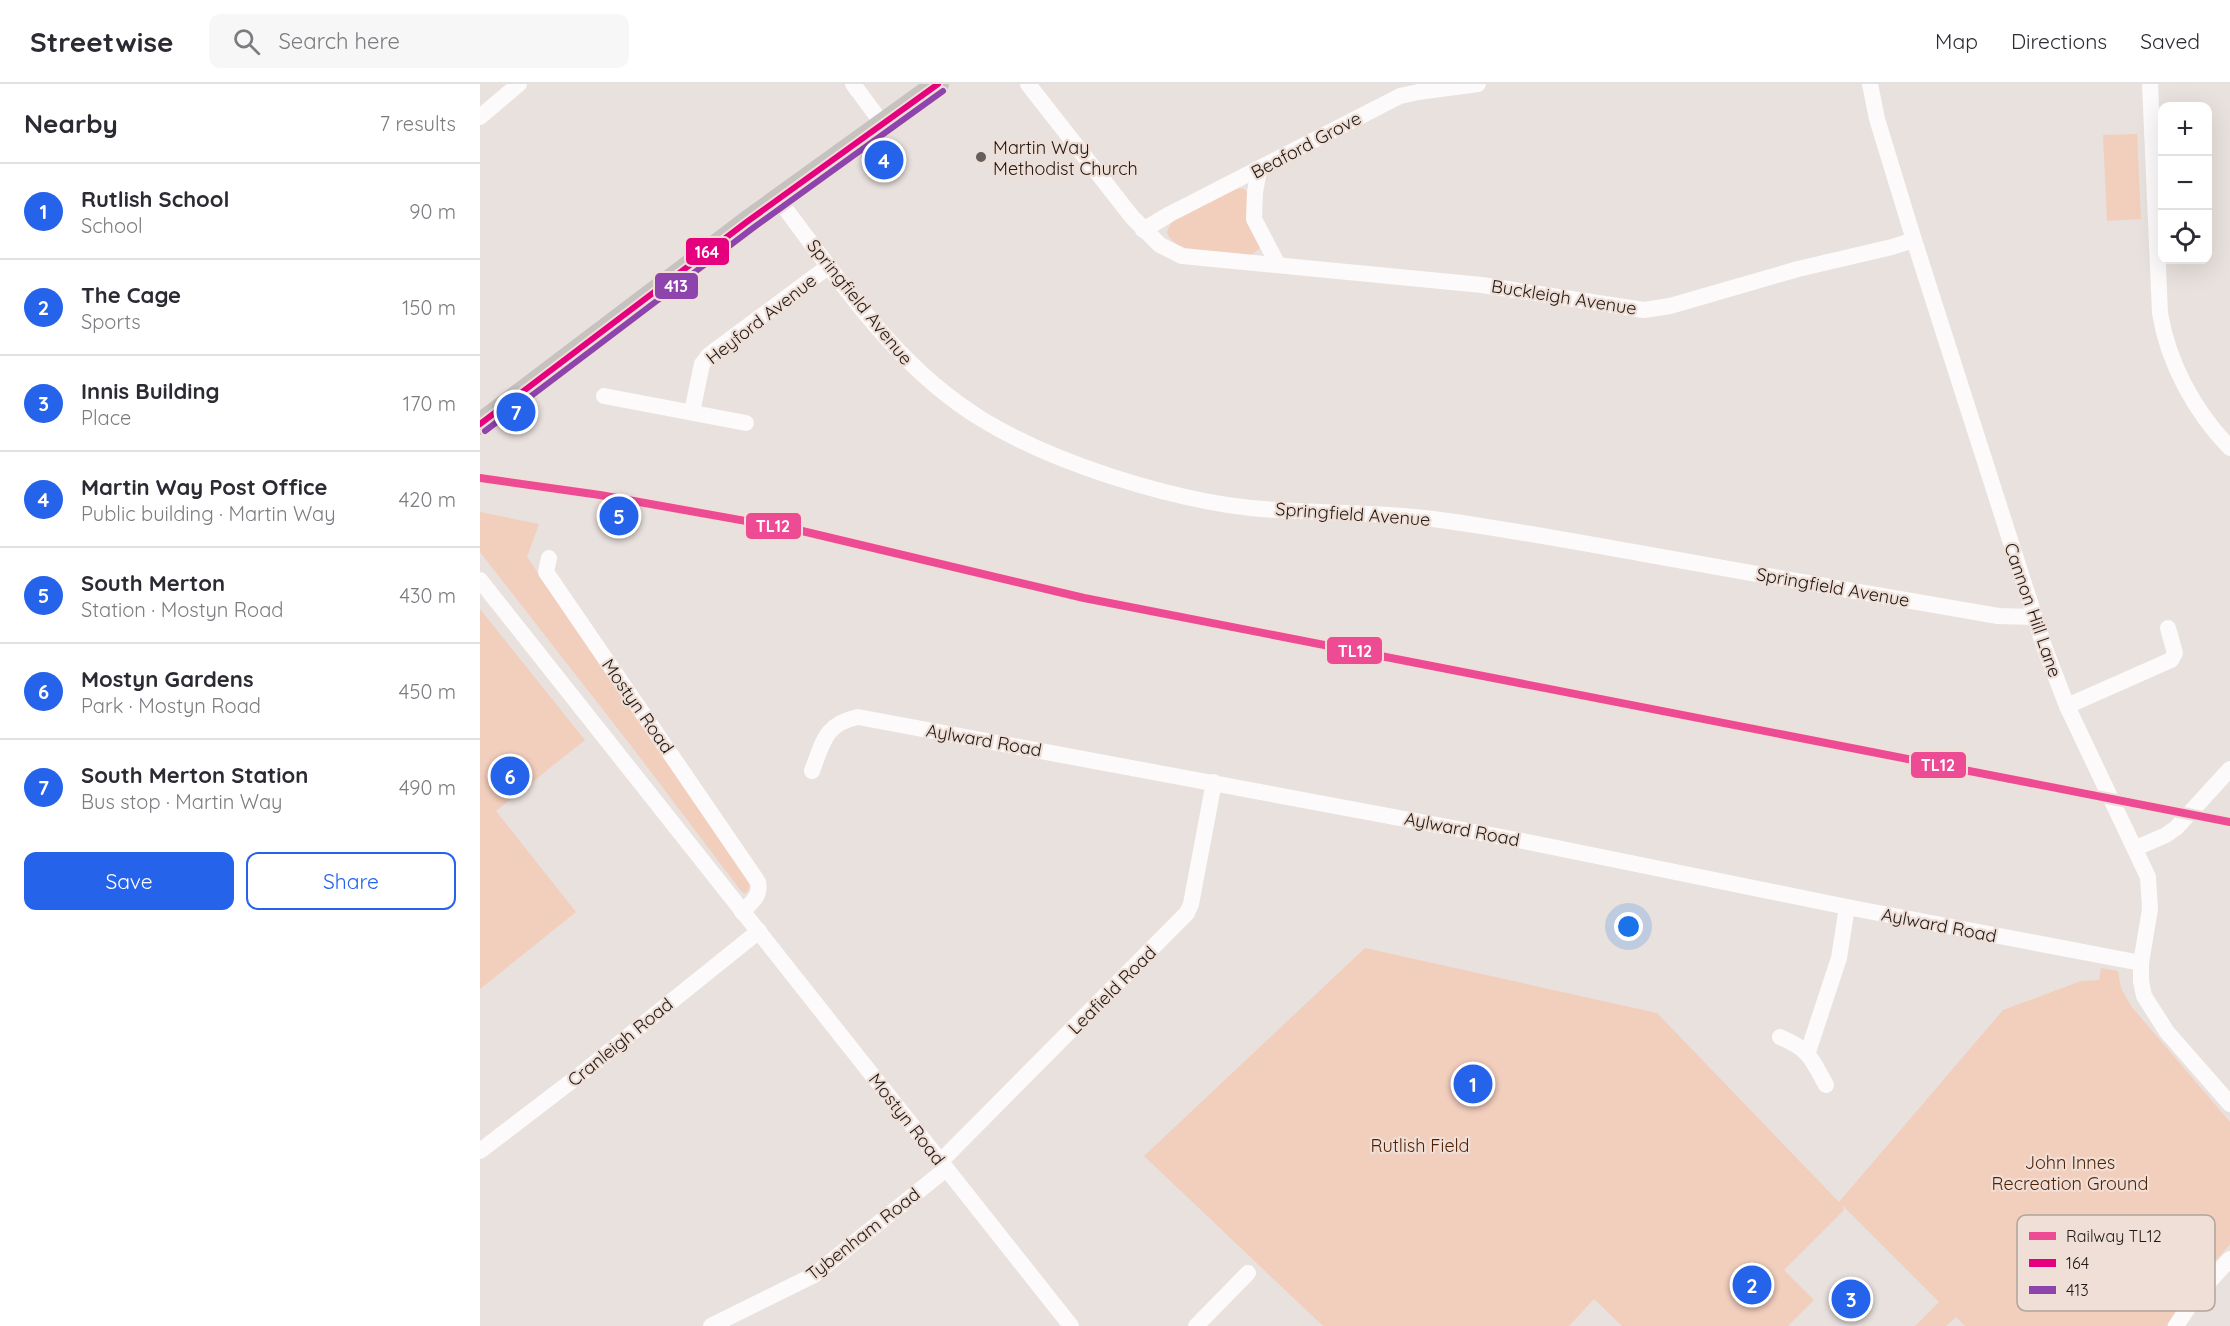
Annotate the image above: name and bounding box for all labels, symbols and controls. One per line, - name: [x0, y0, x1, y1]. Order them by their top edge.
- search box: [209, 14, 629, 68]
- text: Streetwise: [30, 24, 173, 59]
- icon: search: [230, 25, 263, 58]
- text: Search here: [278, 27, 400, 55]
- text: Map: [1935, 28, 1978, 54]
- text: Directions: [2011, 28, 2107, 54]
- text: Saved: [2140, 28, 2200, 54]
- map controls: [2158, 102, 2212, 264]
- button: +: [2158, 102, 2212, 156]
- street label: Beaford Grove: [1247, 106, 1365, 184]
- text: Nearby: [24, 107, 118, 140]
- text: 7 results: [380, 111, 456, 136]
- place label: Martin Way Methodist Church: [993, 136, 1138, 180]
- pin: 4: [864, 138, 904, 182]
- marker: Martin Way Methodist Church: [974, 150, 988, 164]
- button: −: [2158, 156, 2212, 210]
- text: Rutlish School: [81, 185, 229, 213]
- text: 1: [40, 199, 47, 224]
- text: 90 m: [409, 199, 456, 224]
- button: locate: [2158, 210, 2212, 264]
- text: School: [81, 213, 143, 238]
- street label: Springfield Avenue: [802, 234, 918, 370]
- line badge: 164: [685, 237, 730, 266]
- text: 164: [695, 242, 720, 262]
- street label: Heyford Avenue: [701, 269, 821, 369]
- line badge: 413: [654, 272, 699, 300]
- street label: Buckleigh Avenue: [1490, 274, 1638, 320]
- text: 413: [664, 276, 688, 296]
- text: The Cage: [81, 281, 181, 309]
- text: 2: [38, 295, 49, 320]
- text: 150 m: [402, 295, 456, 320]
- text: Sports: [81, 309, 141, 334]
- text: Innis Building: [81, 377, 220, 405]
- pin: 7: [496, 390, 536, 434]
- text: 3: [38, 391, 49, 416]
- text: 170 m: [403, 391, 456, 416]
- text: Place: [81, 405, 131, 430]
- text: Martin Way Post Office: [81, 473, 327, 501]
- text: 4: [38, 487, 49, 512]
- text: 420 m: [399, 487, 456, 512]
- pin: 5: [600, 494, 638, 538]
- street label: Springfield Avenue: [1275, 497, 1431, 531]
- text: Public building · Martin Way: [81, 501, 336, 526]
- line badge: TL12: [745, 512, 802, 540]
- text: TL12: [756, 516, 790, 536]
- street label: Cannon Hill Lane: [1999, 540, 2067, 680]
- street label: Springfield Avenue: [1755, 562, 1911, 612]
- text: South Merton: [81, 569, 225, 597]
- text: 5: [38, 583, 49, 608]
- text: 430 m: [399, 583, 456, 608]
- text: Station · Mostyn Road: [81, 597, 283, 622]
- line badge: TL12: [1326, 636, 1383, 665]
- text: TL12: [1338, 641, 1372, 661]
- street label: Mostyn Road: [597, 654, 679, 758]
- text: Mostyn Gardens: [81, 665, 254, 693]
- text: 6: [38, 679, 49, 704]
- text: 450 m: [399, 679, 456, 704]
- text: Park · Mostyn Road: [81, 693, 261, 718]
- street label: Aylward Road: [924, 719, 1044, 761]
- line badge: TL12: [1910, 751, 1967, 779]
- pin: 6: [490, 754, 530, 798]
- text: TL12: [1921, 755, 1955, 775]
- text: South Merton Station: [81, 761, 308, 789]
- text: 7: [38, 775, 49, 800]
- text: 490 m: [399, 775, 456, 800]
- text: Bus stop · Martin Way: [81, 789, 282, 814]
- street label: Aylward Road: [1402, 807, 1522, 851]
- button: Save: [24, 852, 234, 910]
- button: Share: [246, 852, 456, 910]
- street label: Aylward Road: [1879, 903, 1999, 947]
- your location: [1614, 912, 1643, 941]
- street label: Leafield Road: [1063, 941, 1161, 1039]
- street label: Cranleigh Road: [563, 993, 677, 1091]
- pin: 1: [1454, 1062, 1492, 1106]
- street label: Mostyn Road: [864, 1068, 950, 1170]
- park label: Rutlish Field: [1371, 1134, 1469, 1157]
- park label: John Innes Recreation Ground: [1992, 1151, 2148, 1195]
- street label: Tybenham Road: [802, 1182, 924, 1286]
- legend: [2017, 1215, 2215, 1311]
- text: Railway TL12: [2066, 1226, 2162, 1246]
- text: 164: [2066, 1253, 2089, 1273]
- pin: 2: [1732, 1262, 1772, 1308]
- pin: 3: [1832, 1276, 1870, 1322]
- text: 413: [2066, 1280, 2089, 1300]

